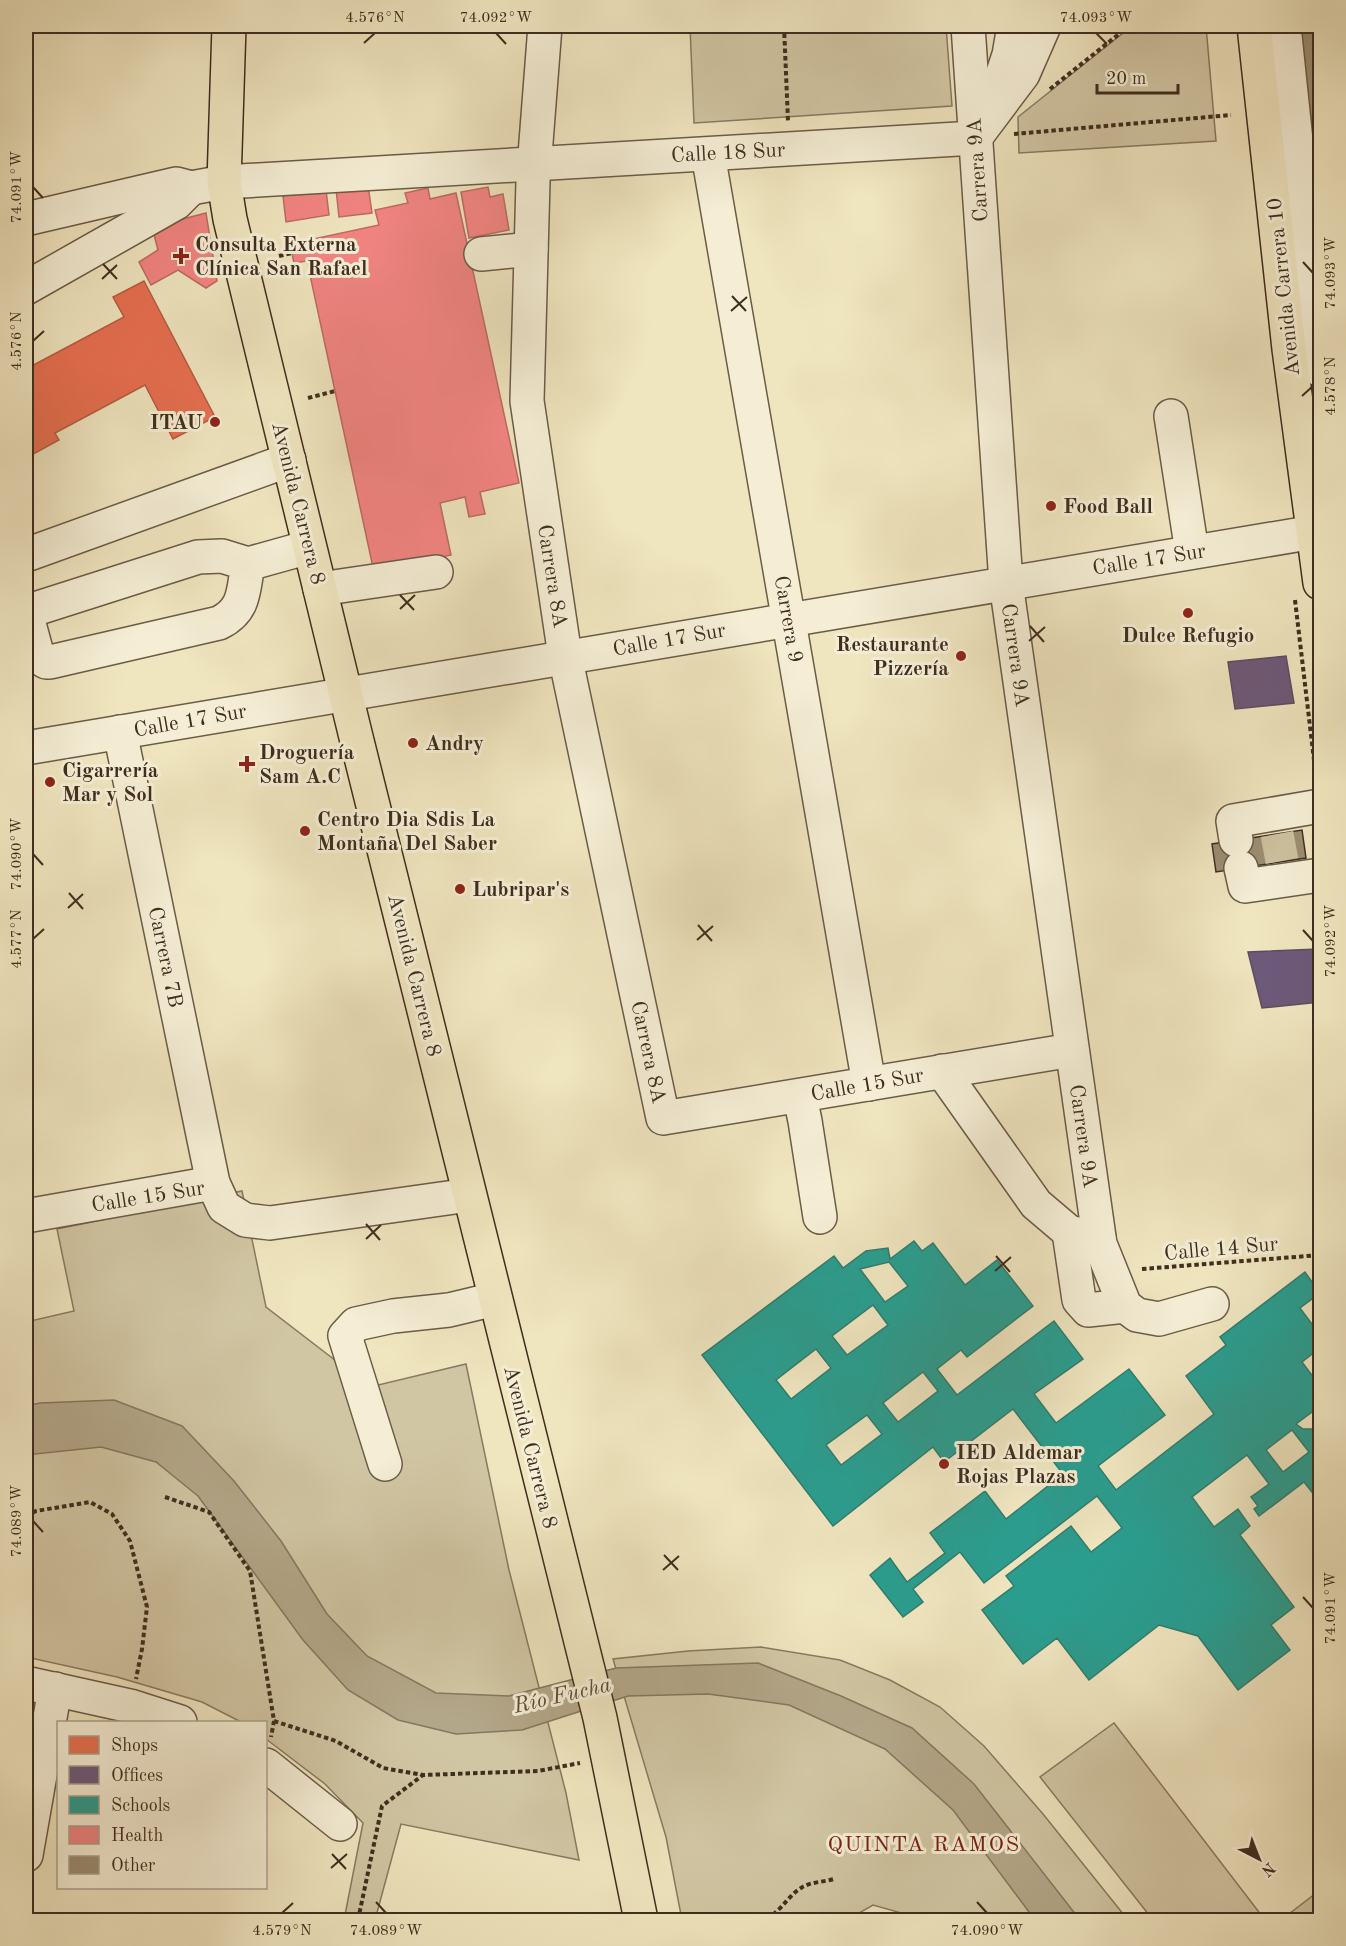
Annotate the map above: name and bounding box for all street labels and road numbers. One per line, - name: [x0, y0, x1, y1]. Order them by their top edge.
- street label: Carrera 9A: [964, 117, 993, 223]
- street label: Calle 18 Sur: [670, 140, 786, 167]
- street label: Avenida Carrera 10: [1265, 197, 1304, 377]
- street label: Avenida Carrera 8: [267, 420, 328, 587]
- street label: Carrera 8A: [533, 523, 570, 629]
- street label: Calle 17 Sur: [1091, 541, 1208, 580]
- street label: Carrera 9: [770, 574, 806, 665]
- street label: Carrera 9A: [997, 602, 1032, 708]
- street label: Calle 17 Sur: [611, 620, 728, 661]
- street label: Calle 17 Sur: [132, 701, 249, 742]
- street label: Avenida Carrera 8: [383, 892, 444, 1059]
- street label: Carrera 7B: [144, 905, 185, 1010]
- street label: Carrera 8A: [626, 999, 669, 1106]
- street label: Calle 15 Sur: [809, 1065, 926, 1106]
- street label: Carrera 9A: [1065, 1083, 1100, 1189]
- street label: Calle 15 Sur: [90, 1178, 207, 1217]
- street label: Calle 14 Sur: [1163, 1234, 1279, 1265]
- street label: Avenida Carrera 8: [499, 1364, 560, 1531]

